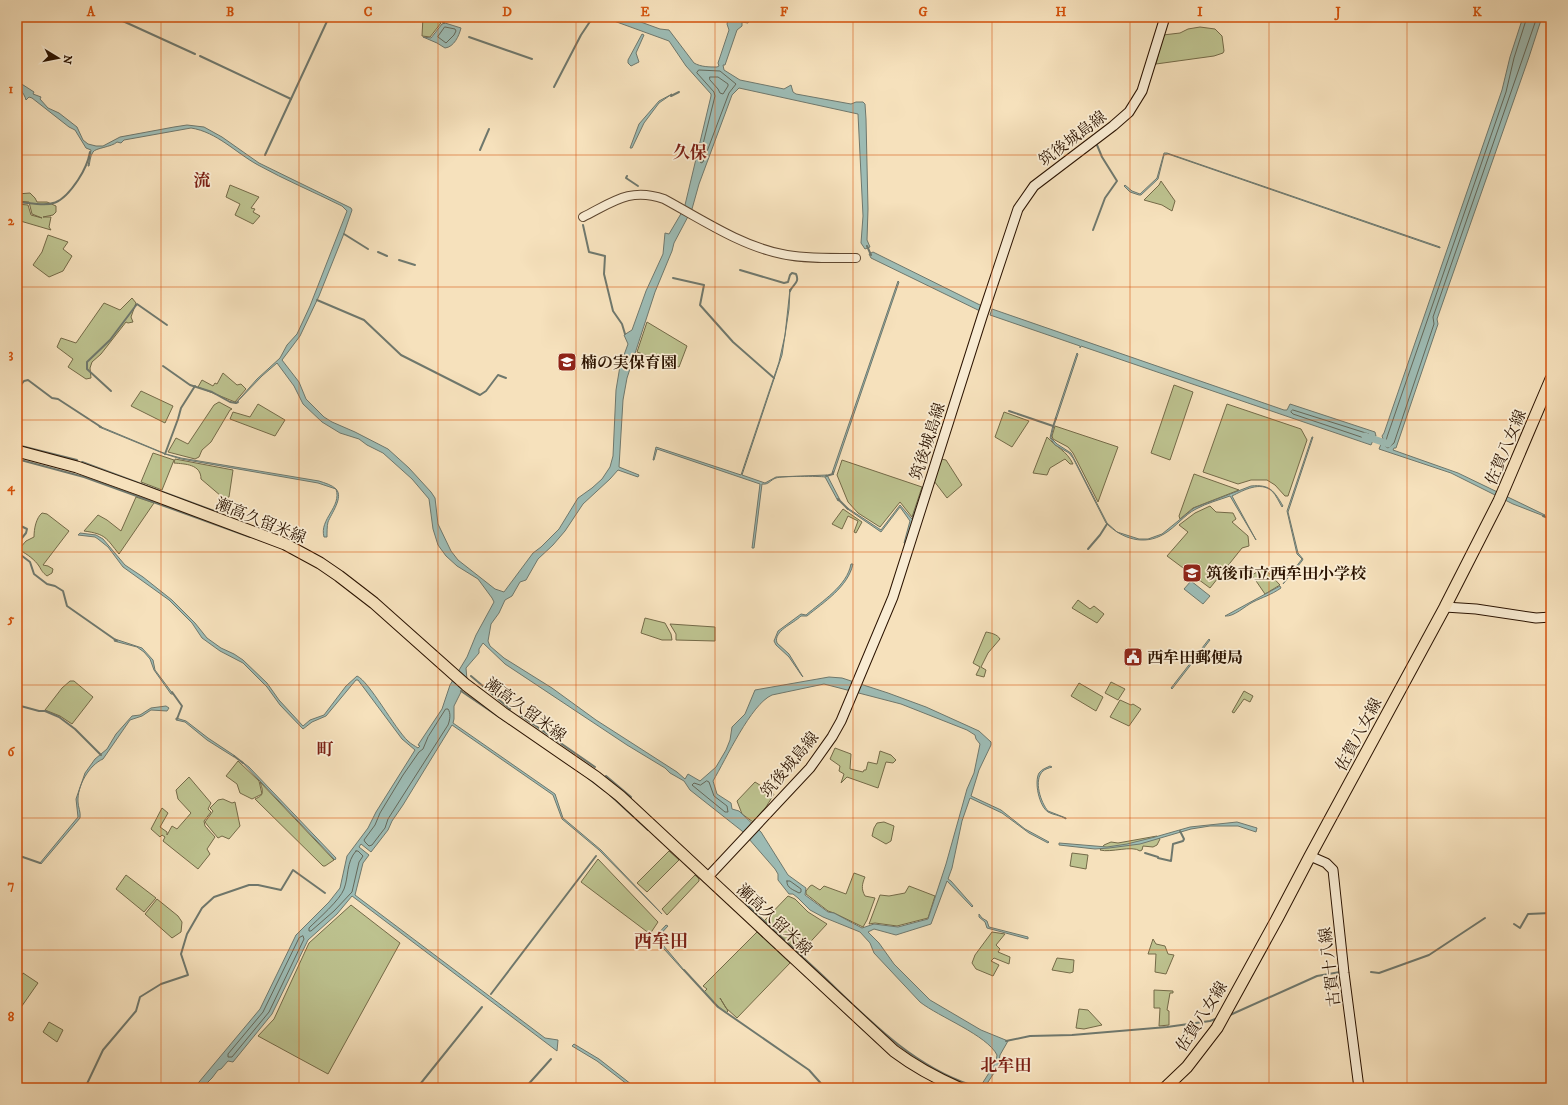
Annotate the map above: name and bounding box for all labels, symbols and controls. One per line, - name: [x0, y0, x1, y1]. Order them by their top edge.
- text: A: [86, 4, 96, 20]
- text: B: [226, 4, 234, 20]
- text: C: [364, 4, 373, 20]
- text: D: [502, 4, 512, 20]
- text: E: [640, 4, 650, 20]
- text: F: [780, 4, 789, 20]
- text: G: [918, 4, 928, 20]
- text: H: [1056, 4, 1067, 20]
- text: I: [1197, 4, 1203, 20]
- text: J: [1333, 4, 1341, 21]
- text: K: [1472, 4, 1482, 20]
- north arrow: [38, 38, 78, 78]
- text: N: [59, 54, 75, 65]
- text: 1: [9, 81, 14, 97]
- street label: 筑後城島線: [1035, 107, 1111, 171]
- district label: 久保: [673, 142, 707, 164]
- district label: 流: [194, 170, 211, 192]
- text: 2: [8, 213, 15, 229]
- text: 3: [9, 346, 14, 362]
- school or university icon: 楠の実保育園: [556, 351, 578, 373]
- place label: 楠の実保育園: [581, 353, 677, 373]
- street label: 筑後城島線: [906, 400, 950, 482]
- street label: 佐賀八女線: [1481, 407, 1531, 488]
- text: 4: [6, 479, 15, 496]
- street label: 瀬高久留米線: [212, 494, 309, 548]
- school or university icon: 筑後市立西牟田小学校: [1181, 562, 1203, 584]
- place label: 筑後市立西牟田小学校: [1206, 564, 1367, 584]
- text: 5: [7, 611, 15, 627]
- public building icon: 西牟田郵便局: [1122, 646, 1144, 668]
- place label: 西牟田郵便局: [1147, 648, 1243, 668]
- street label: 瀬高久留米線: [481, 674, 570, 746]
- street label: 佐賀八女線: [1331, 694, 1386, 774]
- street label: 筑後城島線: [756, 728, 823, 802]
- district label: 町: [317, 739, 334, 761]
- text: 6: [8, 744, 16, 760]
- text: 7: [8, 877, 15, 893]
- street label: 瀬高久留米線: [732, 880, 816, 960]
- street label: 古賀十八線: [1315, 926, 1345, 1008]
- district label: 西牟田: [634, 931, 688, 953]
- street label: 佐賀八女線: [1172, 978, 1232, 1056]
- text: 8: [8, 1009, 15, 1025]
- district label: 北牟田: [981, 1055, 1032, 1077]

